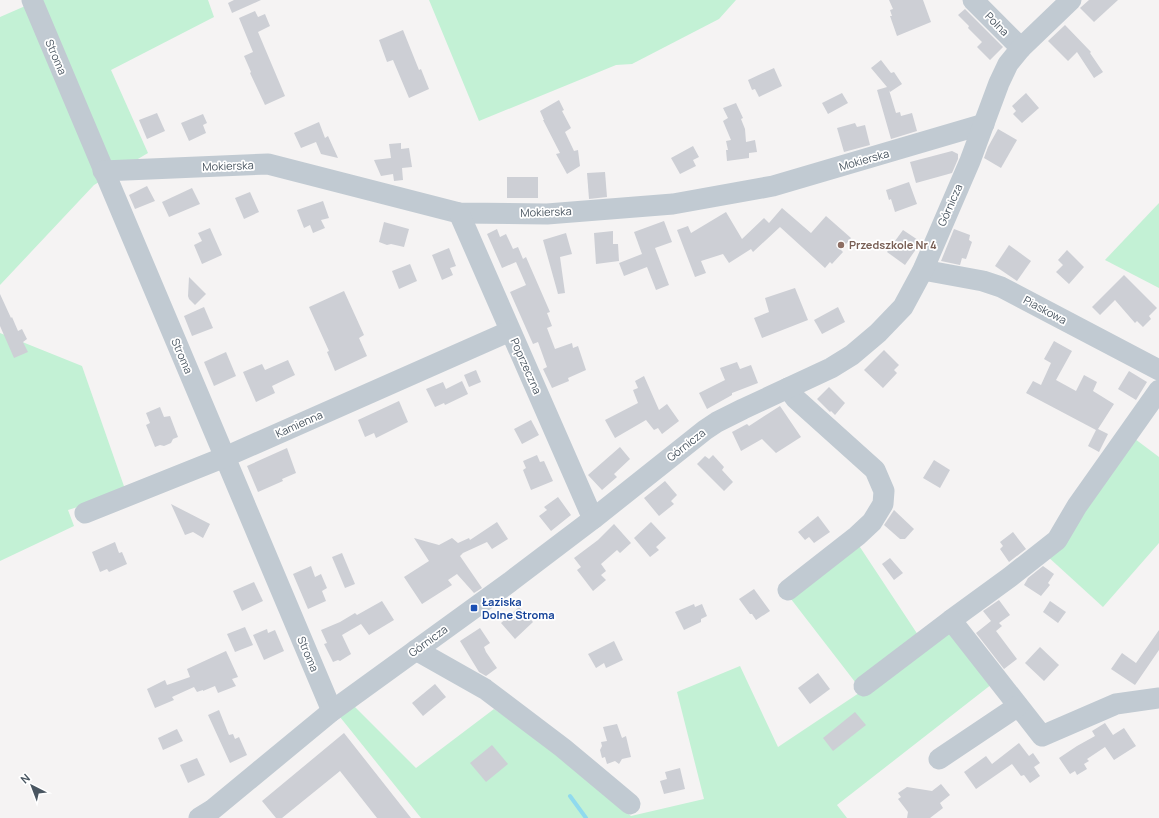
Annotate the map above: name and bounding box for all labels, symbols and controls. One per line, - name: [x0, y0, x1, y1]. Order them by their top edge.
- street label: Polna: [982, 8, 1013, 39]
- street label: Stroma: [42, 37, 71, 77]
- street label: Mokierska: [837, 145, 891, 174]
- street label: Mokierska: [202, 157, 254, 174]
- street label: Górnicza: [934, 181, 966, 228]
- street label: Mokierska: [520, 203, 572, 220]
- place label: Przedszkole Nr 4: [849, 237, 937, 252]
- marker: Przedszkole Nr 4: [836, 240, 846, 250]
- street label: Piaskowa: [1021, 292, 1069, 327]
- street label: Poprzeczna: [507, 335, 546, 396]
- street label: Stroma: [168, 336, 197, 376]
- street label: Kamienna: [273, 407, 325, 441]
- street label: Górnicza: [663, 425, 708, 464]
- place label: Łaziska Dolne Stroma: [482, 594, 555, 622]
- marker: Łaziska Dolne Stroma: [469, 603, 479, 613]
- street label: Górnicza: [405, 621, 450, 660]
- street label: Stroma: [294, 634, 323, 674]
- north arrow: [12, 766, 52, 806]
- text: N: [17, 770, 33, 786]

